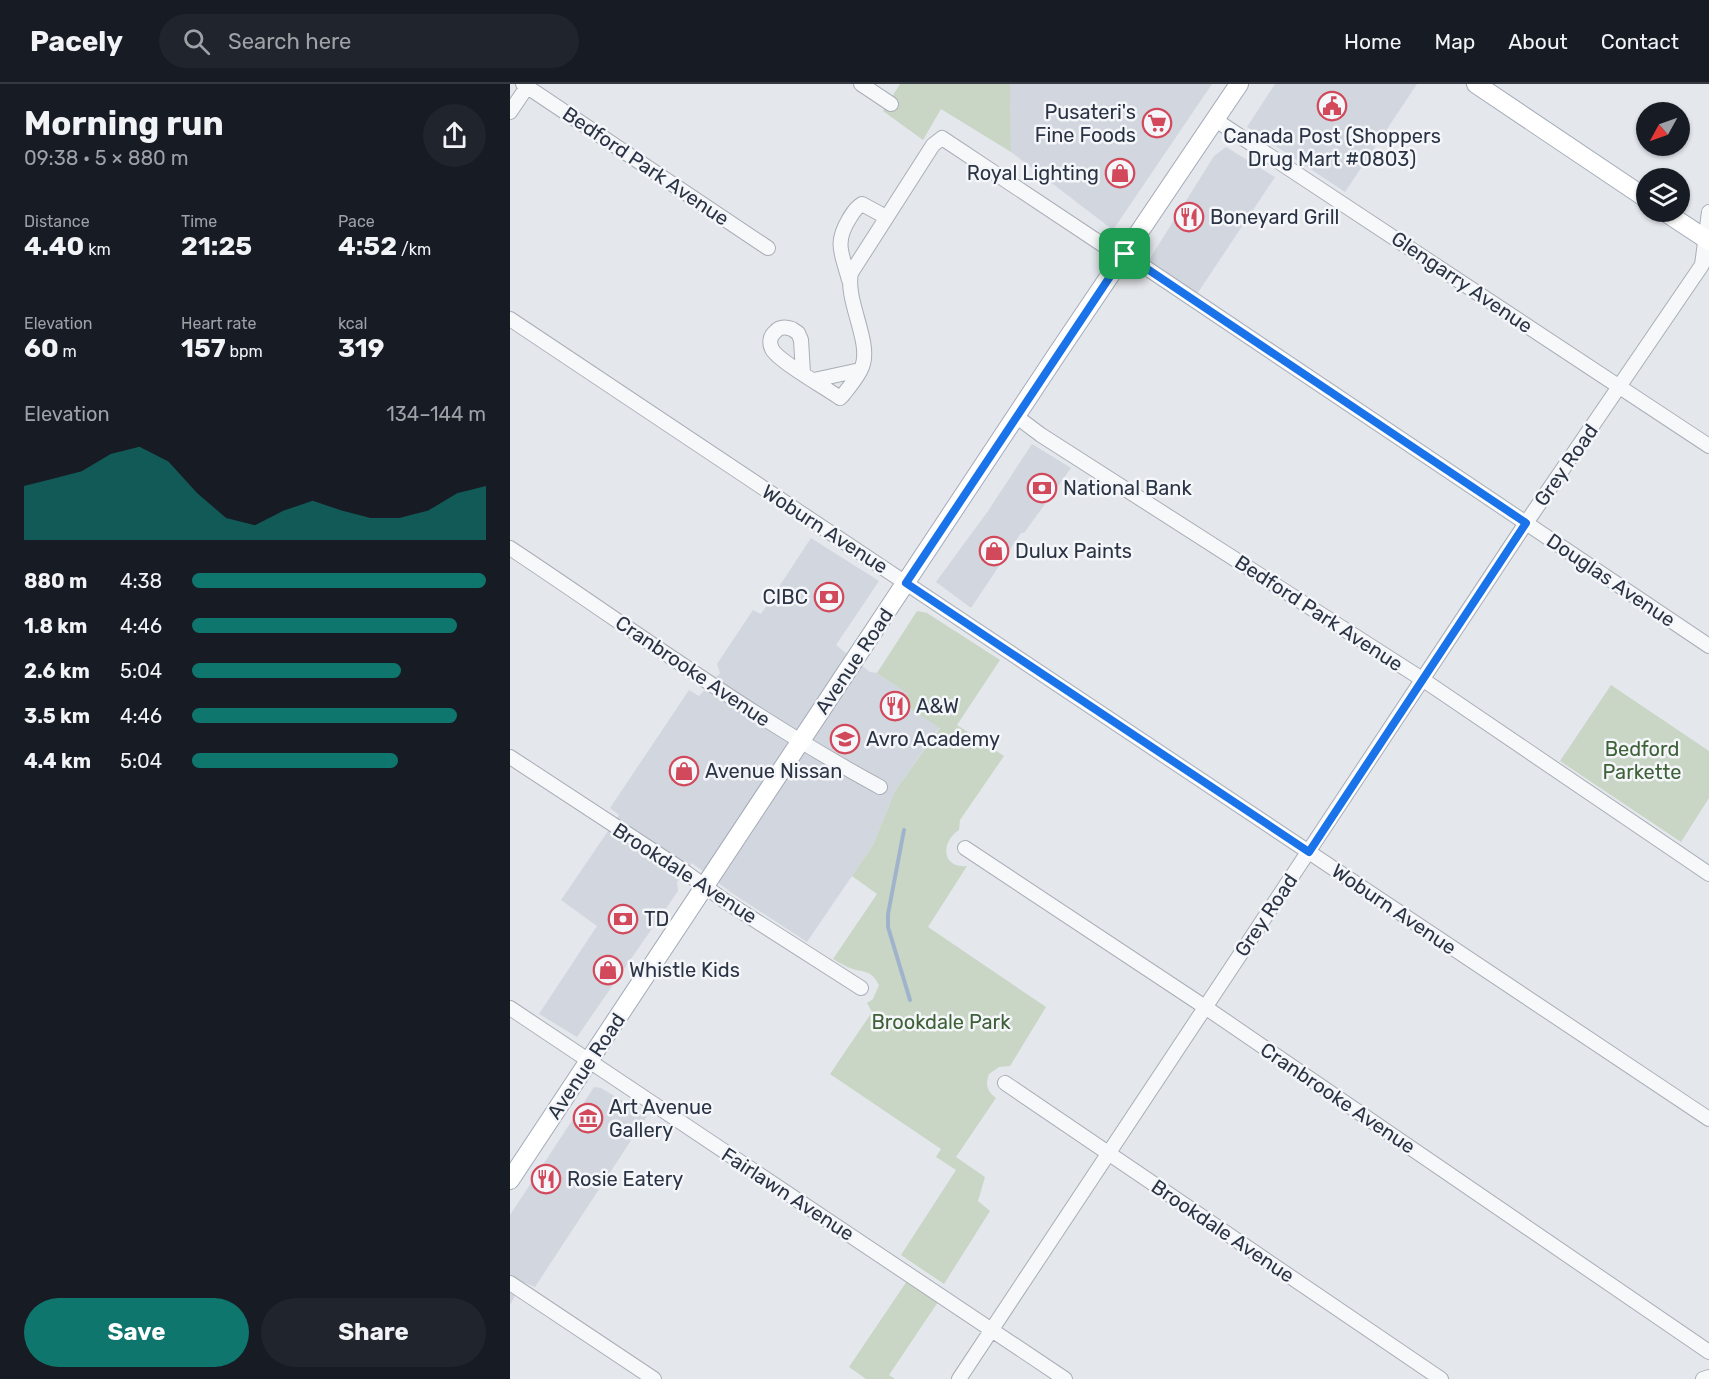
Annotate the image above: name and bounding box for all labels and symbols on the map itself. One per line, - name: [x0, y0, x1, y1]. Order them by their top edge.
- public building icon: Canada Post (Shoppers Drug Mart #0803): [1316, 90, 1348, 122]
- place label: Pusateri's Fine Foods: [1035, 100, 1136, 147]
- street label: Bedford Park Avenue: [558, 101, 734, 231]
- north arrow: [1636, 102, 1690, 156]
- supermarket icon: Pusateri's Fine Foods: [1141, 107, 1173, 139]
- place label: Canada Post (Shoppers Drug Mart #0803): [1223, 124, 1441, 171]
- shop icon: Royal Lighting: [1104, 157, 1136, 189]
- place label: Royal Lighting: [967, 161, 1099, 185]
- restaurant icon: Boneyard Grill: [1173, 201, 1205, 233]
- place label: Boneyard Grill: [1210, 205, 1339, 229]
- street label: Glengarry Avenue: [1387, 226, 1537, 338]
- pin: [1099, 228, 1150, 279]
- street label: Grey Road: [1529, 419, 1603, 511]
- bank icon: National Bank: [1026, 472, 1058, 504]
- place label: National Bank: [1063, 476, 1192, 500]
- street label: Woburn Avenue: [758, 479, 892, 579]
- street label: Douglas Avenue: [1542, 528, 1680, 632]
- shop icon: Dulux Paints: [978, 535, 1010, 567]
- place label: Dulux Paints: [1015, 539, 1132, 563]
- street label: Bedford Park Avenue: [1230, 550, 1408, 676]
- bank icon: CIBC: [813, 581, 845, 613]
- place label: CIBC: [763, 585, 808, 609]
- street label: Avenue Road: [810, 604, 898, 718]
- street label: Cranbrooke Avenue: [611, 610, 775, 732]
- restaurant icon: A&W: [879, 690, 911, 722]
- place label: A&W: [916, 694, 959, 718]
- school or university icon: Avro Academy: [829, 723, 861, 755]
- place label: Avro Academy: [866, 727, 1000, 751]
- park label: Bedford Parkette: [1602, 737, 1682, 784]
- shop icon: Avenue Nissan: [668, 755, 700, 787]
- place label: Avenue Nissan: [705, 759, 842, 783]
- street label: Brookdale Avenue: [608, 817, 762, 929]
- street label: Woburn Avenue: [1327, 858, 1461, 960]
- street label: Grey Road: [1230, 869, 1302, 961]
- bank icon: TD: [607, 903, 639, 935]
- place label: TD: [644, 907, 669, 931]
- shop icon: Whistle Kids: [592, 954, 624, 986]
- place label: Whistle Kids: [629, 958, 740, 982]
- street label: Avenue Road: [542, 1009, 630, 1123]
- park label: Brookdale Park: [871, 1010, 1011, 1034]
- street label: Cranbrooke Avenue: [1256, 1037, 1420, 1159]
- place label: Art Avenue Gallery: [609, 1095, 712, 1142]
- museum icon: Art Avenue Gallery: [572, 1102, 604, 1134]
- street label: Fairlawn Avenue: [717, 1142, 859, 1246]
- restaurant icon: Rosie Eatery: [530, 1163, 562, 1195]
- place label: Rosie Eatery: [567, 1167, 683, 1191]
- street label: Brookdale Avenue: [1147, 1174, 1299, 1288]

